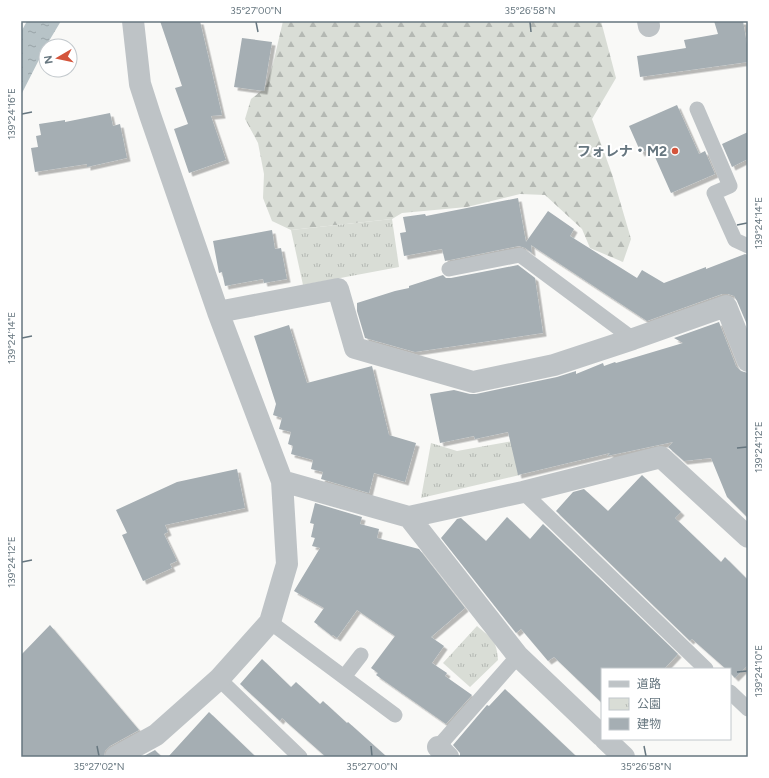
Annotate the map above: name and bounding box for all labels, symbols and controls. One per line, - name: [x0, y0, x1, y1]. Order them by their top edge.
- text: 35°27'00"N: [230, 4, 282, 17]
- text: 35°26'58"N: [505, 4, 555, 17]
- north arrow: [38, 38, 78, 78]
- text: N: [42, 54, 56, 65]
- text: 139°24'16"E: [5, 88, 18, 140]
- place label: フォレナ・M2: [577, 143, 667, 160]
- marker: フォレナ・M2: [670, 146, 680, 156]
- text: 139°24'14"E: [752, 197, 765, 249]
- text: 139°24'14"E: [5, 312, 18, 364]
- text: 139°24'12"E: [752, 421, 765, 473]
- text: 139°24'12"E: [5, 536, 18, 588]
- text: 139°24'10"E: [752, 645, 765, 697]
- legend: [601, 668, 731, 740]
- text: 道路: [637, 677, 661, 691]
- text: 公園: [637, 697, 661, 711]
- text: 建物: [637, 717, 661, 731]
- text: 35°27'02"N: [74, 760, 124, 773]
- text: 35°27'00"N: [346, 760, 398, 773]
- text: 35°26'58"N: [621, 760, 671, 773]

